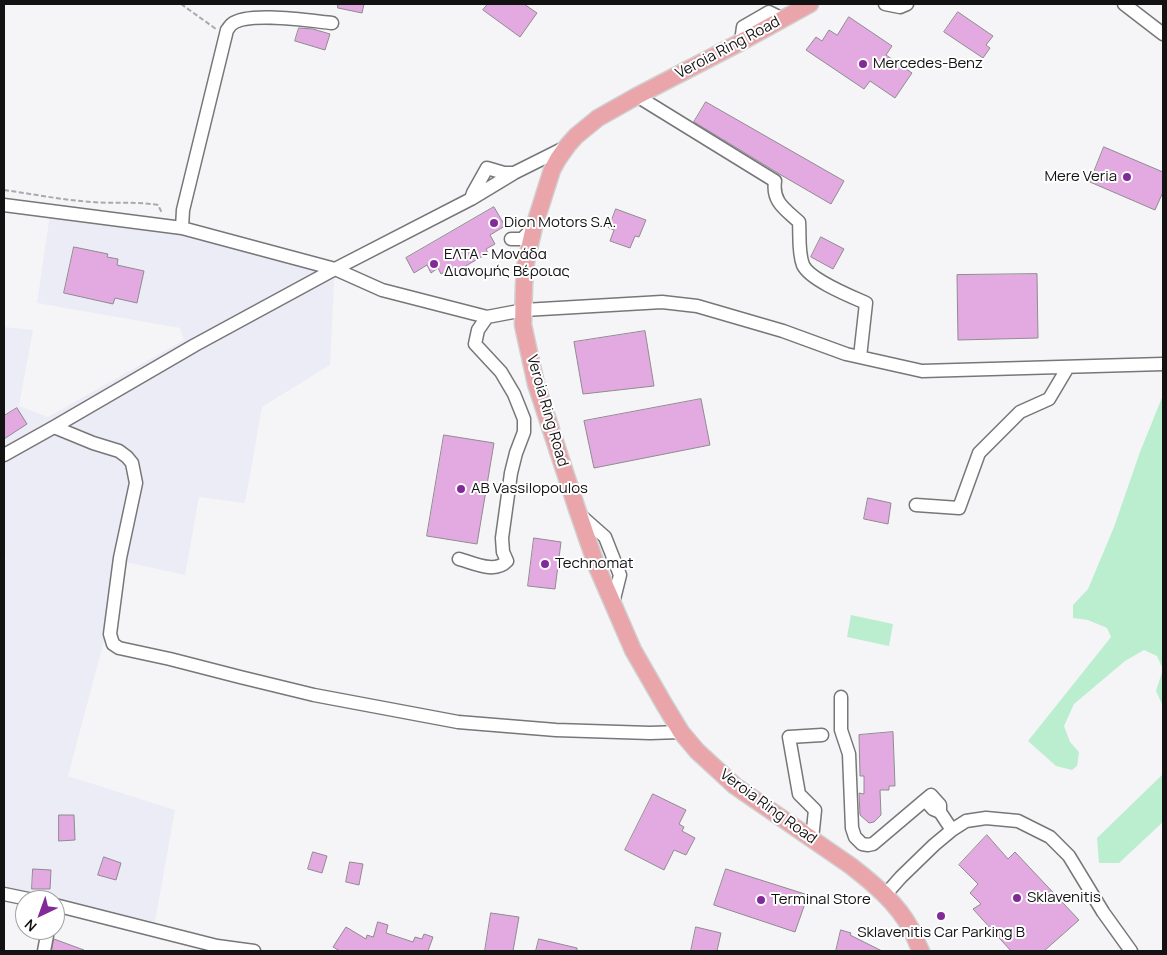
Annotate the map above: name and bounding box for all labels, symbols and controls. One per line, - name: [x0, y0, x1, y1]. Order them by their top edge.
- street label: Verοia Ring Road: [673, 13, 783, 83]
- place label: Mercedes-Benz: [873, 55, 983, 73]
- marker: Mercedes-Benz: [857, 58, 869, 70]
- place label: Mere Veria: [1044, 168, 1117, 186]
- marker: Mere Veria: [1121, 171, 1133, 183]
- place label: Dion Motors S.A.: [504, 214, 616, 232]
- marker: Dion Motors S.A.: [488, 217, 500, 229]
- place label: ΕΛΤΑ - Μονάδα Διανομής Βέροιας: [444, 246, 570, 281]
- marker: ΕΛΤΑ - Μονάδα Διανομής Βέροιας: [428, 258, 440, 270]
- street label: Verοia Ring Road: [522, 353, 572, 469]
- place label: AB Vassilopoulos: [471, 480, 588, 498]
- marker: AB Vassilopoulos: [455, 483, 467, 495]
- place label: Technomat: [555, 555, 634, 573]
- marker: Technomat: [539, 558, 551, 570]
- street label: Verοia Ring Road: [716, 766, 820, 848]
- place label: Sklavenitis: [1027, 889, 1101, 907]
- north arrow: [15, 890, 65, 940]
- place label: Terminal Store: [771, 891, 871, 909]
- marker: Sklavenitis: [1011, 892, 1023, 904]
- marker: Terminal Store: [755, 894, 767, 906]
- marker: Sklavenitis Car Parking B: [935, 910, 947, 922]
- text: N: [20, 915, 40, 936]
- place label: Sklavenitis Car Parking B: [857, 924, 1025, 942]

